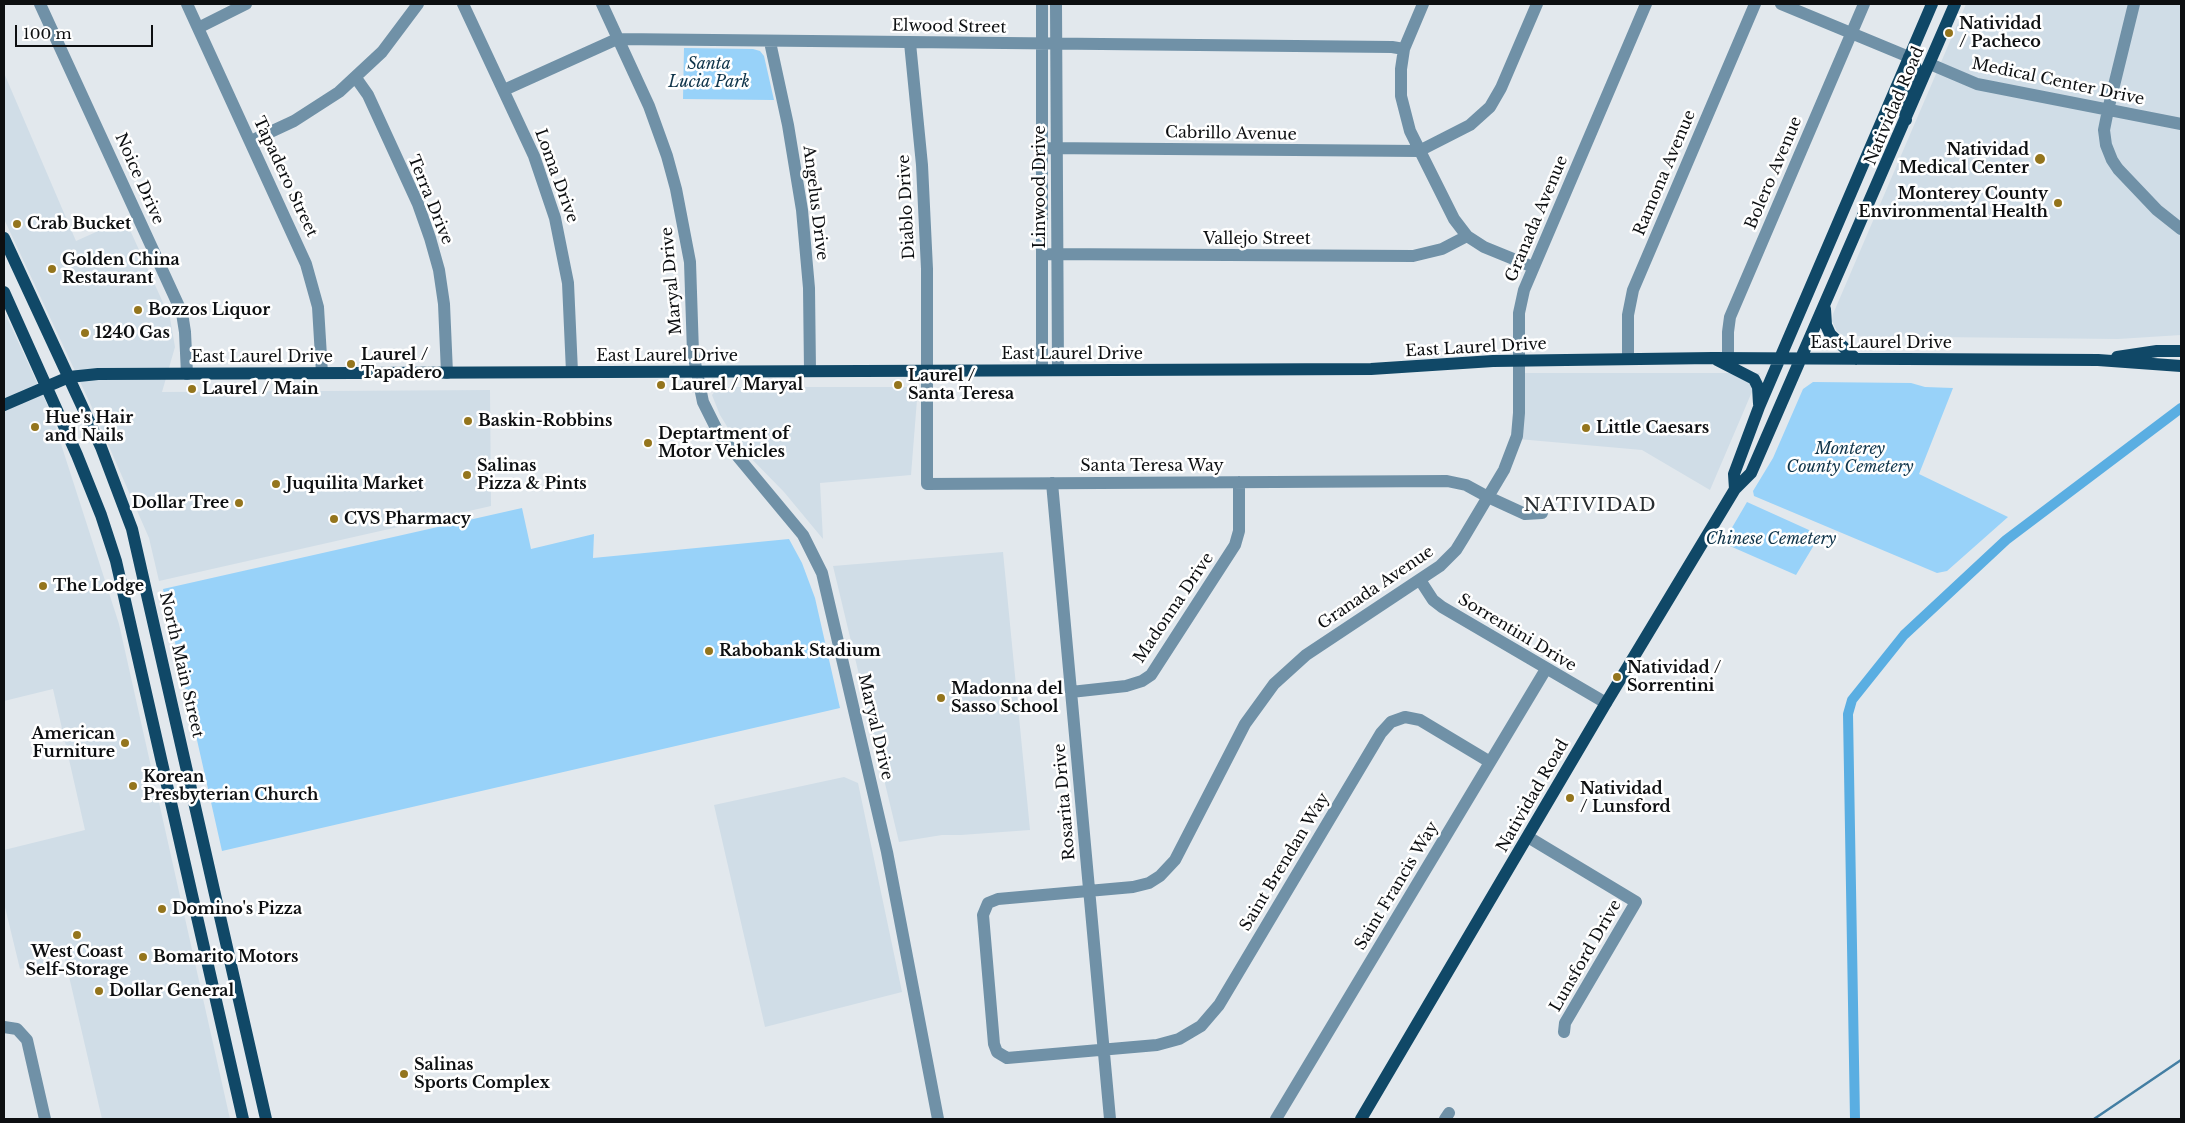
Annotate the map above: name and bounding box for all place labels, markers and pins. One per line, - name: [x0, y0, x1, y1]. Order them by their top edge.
- place label: Natividad / Pacheco: [1959, 14, 2042, 52]
- marker: Natividad / Pacheco: [1943, 27, 1955, 39]
- place label: Natividad Medical Center: [1899, 140, 2029, 178]
- marker: Natividad Medical Center: [2033, 152, 2047, 166]
- place label: Monterey County Environmental Health: [1858, 184, 2048, 222]
- marker: Monterey County Environmental Health: [2052, 197, 2064, 209]
- place label: Crab Bucket: [27, 214, 131, 234]
- marker: Crab Bucket: [11, 218, 23, 230]
- place label: Golden China Restaurant: [62, 250, 180, 288]
- marker: Golden China Restaurant: [46, 263, 58, 275]
- place label: Bozzos Liquor: [148, 300, 270, 320]
- marker: Bozzos Liquor: [132, 304, 144, 316]
- place label: 1240 Gas: [95, 323, 170, 343]
- marker: 1240 Gas: [79, 327, 91, 339]
- place label: Laurel / Tapadero: [361, 345, 442, 383]
- marker: Laurel / Tapadero: [345, 358, 357, 370]
- place label: Laurel / Santa Teresa: [908, 366, 1014, 404]
- place label: Laurel / Maryal: [671, 375, 803, 395]
- place label: Laurel / Main: [202, 379, 319, 399]
- marker: Laurel / Maryal: [655, 379, 667, 391]
- marker: Laurel / Santa Teresa: [892, 379, 904, 391]
- marker: Laurel / Main: [186, 383, 198, 395]
- place label: Hue's Hair and Nails: [45, 408, 133, 446]
- place label: Baskin-Robbins: [478, 411, 612, 431]
- marker: Baskin-Robbins: [462, 415, 474, 427]
- place label: Little Caesars: [1596, 418, 1709, 438]
- marker: Hue's Hair and Nails: [29, 421, 41, 433]
- marker: Little Caesars: [1580, 422, 1592, 434]
- place label: Deptartment of Motor Vehicles: [658, 424, 789, 462]
- marker: Deptartment of Motor Vehicles: [642, 437, 654, 449]
- place label: Salinas Pizza & Pints: [477, 456, 587, 494]
- marker: Salinas Pizza & Pints: [461, 469, 473, 481]
- place label: Juquilita Market: [286, 474, 424, 494]
- marker: Juquilita Market: [270, 478, 282, 490]
- place label: Dollar Tree: [132, 493, 229, 513]
- marker: Dollar Tree: [233, 497, 245, 509]
- place label: CVS Pharmacy: [344, 509, 471, 529]
- marker: CVS Pharmacy: [328, 513, 340, 525]
- place label: The Lodge: [53, 576, 144, 596]
- marker: The Lodge: [37, 580, 49, 592]
- place label: Rabobank Stadium: [719, 641, 881, 661]
- marker: Rabobank Stadium: [703, 645, 715, 657]
- place label: Natividad / Sorrentini: [1627, 658, 1721, 696]
- marker: Natividad / Sorrentini: [1611, 671, 1623, 683]
- place label: Madonna del Sasso School: [951, 679, 1063, 717]
- marker: Madonna del Sasso School: [935, 692, 947, 704]
- place label: American Furniture: [31, 724, 115, 762]
- marker: American Furniture: [119, 737, 131, 749]
- place label: Korean Presbyterian Church: [143, 767, 318, 805]
- place label: Natividad / Lunsford: [1580, 779, 1671, 817]
- marker: Korean Presbyterian Church: [127, 780, 139, 792]
- marker: Natividad / Lunsford: [1564, 792, 1576, 804]
- place label: Domino's Pizza: [172, 899, 302, 919]
- marker: Domino's Pizza: [156, 903, 168, 915]
- marker: West Coast Self-Storage: [71, 929, 83, 941]
- place label: West Coast Self-Storage: [26, 942, 128, 980]
- place label: Bomarito Motors: [153, 947, 298, 967]
- marker: Bomarito Motors: [137, 951, 149, 963]
- place label: Dollar General: [109, 981, 234, 1001]
- marker: Dollar General: [93, 985, 105, 997]
- place label: Salinas Sports Complex: [414, 1055, 550, 1093]
- marker: Salinas Sports Complex: [398, 1068, 410, 1080]

